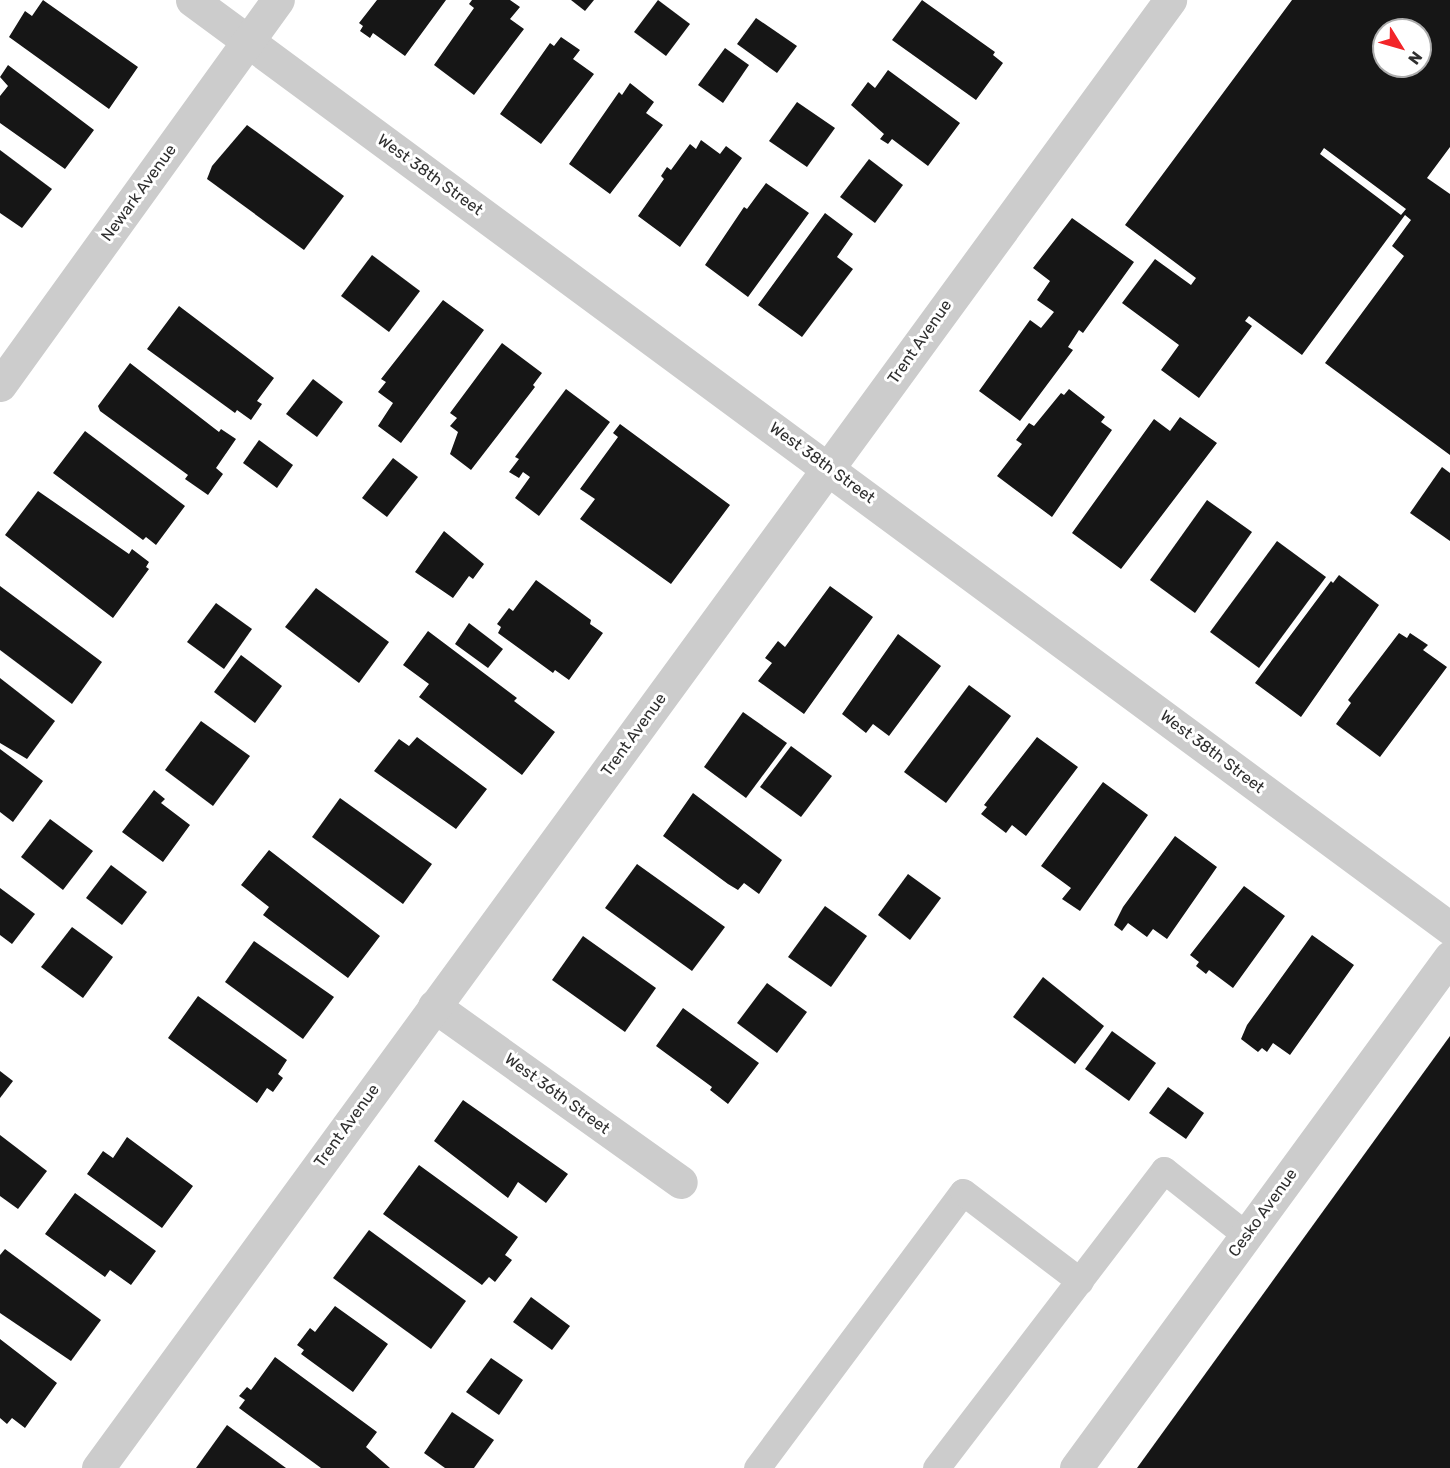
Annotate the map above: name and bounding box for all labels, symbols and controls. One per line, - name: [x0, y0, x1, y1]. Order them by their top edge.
- north arrow: [1372, 18, 1432, 78]
- text: N: [1404, 48, 1426, 68]
- street label: West 38th Street: [373, 130, 487, 220]
- street label: Newark Avenue: [97, 141, 181, 245]
- street label: Trent Avenue: [884, 296, 956, 388]
- street label: West 38th Street: [765, 418, 879, 508]
- street label: Trent Avenue: [597, 689, 671, 781]
- street label: West 38th Street: [1156, 706, 1268, 798]
- street label: West 36th Street: [501, 1049, 613, 1139]
- street label: Trent Avenue: [310, 1080, 384, 1172]
- street label: Cesko Avenue: [1224, 1165, 1302, 1261]

